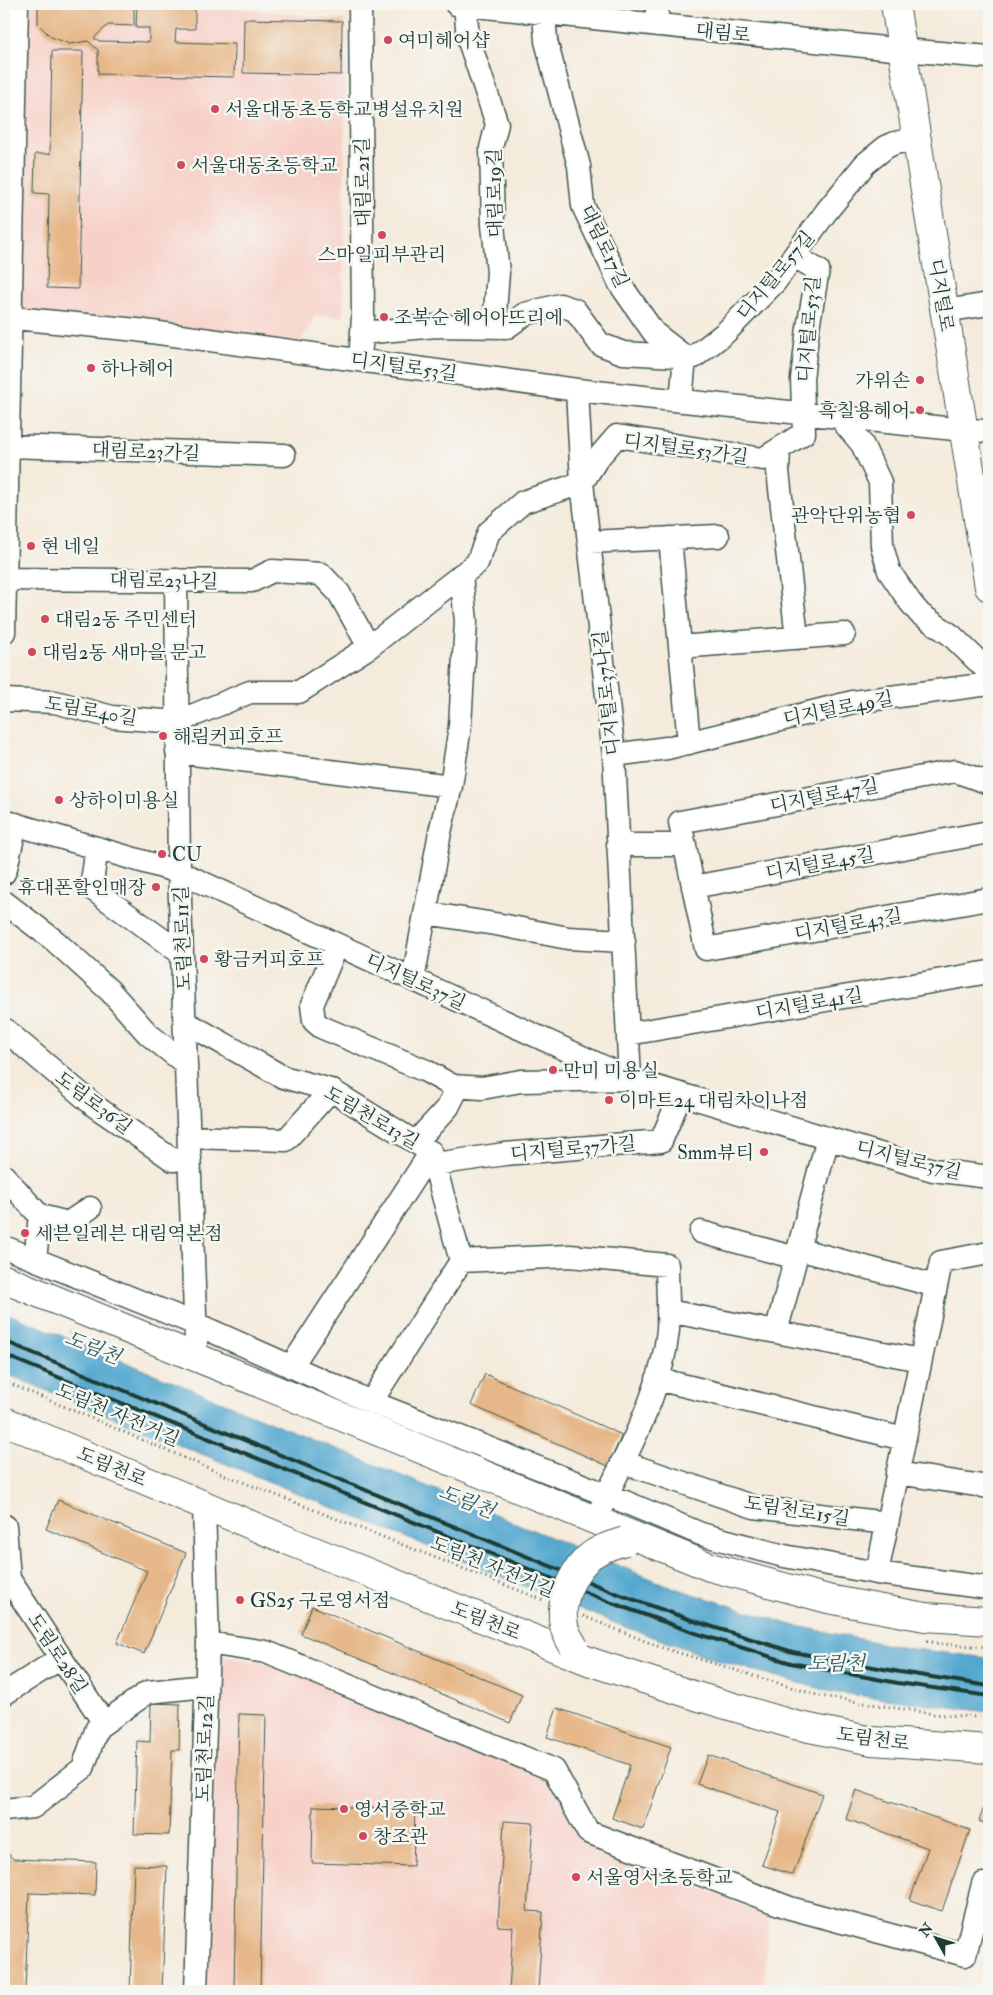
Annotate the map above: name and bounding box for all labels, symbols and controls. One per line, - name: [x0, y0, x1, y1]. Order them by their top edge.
- street label: 대림로: [694, 18, 752, 48]
- place label: 여미헤어샵: [398, 29, 490, 53]
- marker: 여미헤어샵: [382, 34, 394, 46]
- place label: 서울대동초등학교병설유치원: [225, 98, 464, 122]
- marker: 서울대동초등학교병설유치원: [209, 103, 221, 115]
- street label: 대림로21길: [350, 137, 376, 227]
- street label: 대림로19길: [482, 148, 508, 238]
- place label: 서울대동초등학교: [191, 154, 338, 178]
- marker: 서울대동초등학교: [175, 159, 187, 171]
- street label: 대림로17길: [574, 201, 634, 292]
- street label: 디지털로57길: [732, 226, 820, 325]
- marker: 스마일피부관리: [376, 229, 388, 241]
- place label: 스마일피부관리: [318, 243, 446, 267]
- street label: 디지털로: [923, 257, 959, 333]
- street label: 디지털로53길: [792, 275, 826, 384]
- place label: 조복순 헤어아뜨리에: [394, 306, 563, 330]
- marker: 조복순 헤어아뜨리에: [378, 311, 390, 323]
- street label: 디지털로53길: [349, 348, 459, 386]
- place label: 하나헤어: [101, 357, 174, 381]
- marker: 하나헤어: [85, 362, 97, 374]
- place label: 가위손: [855, 369, 910, 393]
- marker: 가위손: [914, 374, 926, 386]
- place label: 흑칠용헤어: [818, 399, 910, 423]
- marker: 흑칠용헤어: [914, 404, 926, 416]
- street label: 디지털로53가길: [622, 428, 750, 470]
- street label: 대림로23가길: [91, 438, 201, 466]
- place label: 관악단위농협: [791, 504, 901, 528]
- marker: 관악단위농협: [905, 509, 917, 521]
- place label: 현 네일: [41, 535, 100, 559]
- marker: 현 네일: [25, 540, 37, 552]
- street label: 대림로23나길: [109, 568, 219, 594]
- place label: 대림2동 주민센터: [55, 608, 197, 632]
- marker: 대림2동 주민센터: [39, 613, 51, 625]
- street label: 디지털로37나길: [588, 629, 626, 757]
- place label: 대림2동 새마을 문고: [42, 641, 206, 665]
- marker: 대림2동 새마을 문고: [26, 646, 38, 658]
- street label: 디지털로49길: [781, 687, 895, 731]
- street label: 도림로40길: [43, 691, 139, 731]
- place label: 해림커피호프: [173, 725, 284, 749]
- marker: 해림커피호프: [157, 730, 169, 742]
- street label: 디지털로47길: [768, 774, 881, 818]
- place label: 상하이미용실: [69, 789, 179, 813]
- marker: 상하이미용실: [53, 794, 65, 806]
- place label: CU: [172, 843, 202, 867]
- street label: 디지털로45길: [764, 843, 877, 885]
- marker: CU: [156, 848, 168, 860]
- place label: 휴대폰할인매장: [18, 876, 147, 900]
- marker: 휴대폰할인매장: [150, 881, 162, 893]
- street label: 도림천로11길: [169, 885, 197, 991]
- street label: 디지털로43길: [792, 904, 904, 946]
- place label: 황금커피호프: [214, 948, 325, 972]
- street label: 디지털로37길: [362, 948, 469, 1016]
- marker: 황금커피호프: [198, 953, 210, 965]
- street label: 디지털로41길: [754, 983, 865, 1025]
- place label: 만미 미용실: [563, 1059, 659, 1083]
- marker: 만미 미용실: [547, 1064, 559, 1076]
- street label: 도림로36길: [50, 1066, 137, 1140]
- street label: 도림천로13길: [320, 1081, 423, 1155]
- place label: 이마트24 대림차이나점: [619, 1089, 808, 1113]
- marker: 이마트24 대림차이나점: [603, 1094, 615, 1106]
- street label: 디지털로37가길: [509, 1132, 637, 1166]
- street label: 디지털로37길: [854, 1135, 964, 1185]
- place label: Smm뷰티: [677, 1141, 754, 1165]
- marker: Smm뷰티: [758, 1146, 770, 1158]
- place label: 세븐일레븐 대림역본점: [35, 1222, 223, 1246]
- marker: 세븐일레븐 대림역본점: [19, 1227, 31, 1239]
- water label: 도림천: [61, 1325, 126, 1371]
- street label: 도림천 자전거길: [52, 1378, 183, 1452]
- street label: 도림천로: [73, 1442, 150, 1492]
- water label: 도림천: [435, 1479, 500, 1525]
- street label: 도림천로15길: [742, 1491, 851, 1531]
- street label: 도림천 자전거길: [427, 1531, 559, 1603]
- place label: GS25 구로영서점: [250, 1589, 390, 1613]
- marker: GS25 구로영서점: [234, 1594, 246, 1606]
- street label: 도림천로: [447, 1596, 524, 1646]
- street label: 도림로28길: [22, 1608, 92, 1699]
- water label: 도림천: [807, 1651, 867, 1676]
- street label: 도림천로12길: [191, 1694, 219, 1803]
- street label: 도림천로: [835, 1722, 911, 1756]
- place label: 영서중학교: [354, 1798, 446, 1822]
- marker: 영서중학교: [338, 1803, 350, 1815]
- place label: 창조관: [373, 1825, 429, 1849]
- marker: 창조관: [357, 1830, 369, 1842]
- place label: 서울영서초등학교: [586, 1866, 733, 1890]
- marker: 서울영서초등학교: [570, 1871, 582, 1883]
- north arrow: [910, 1912, 960, 1962]
- text: N: [915, 1920, 937, 1941]

